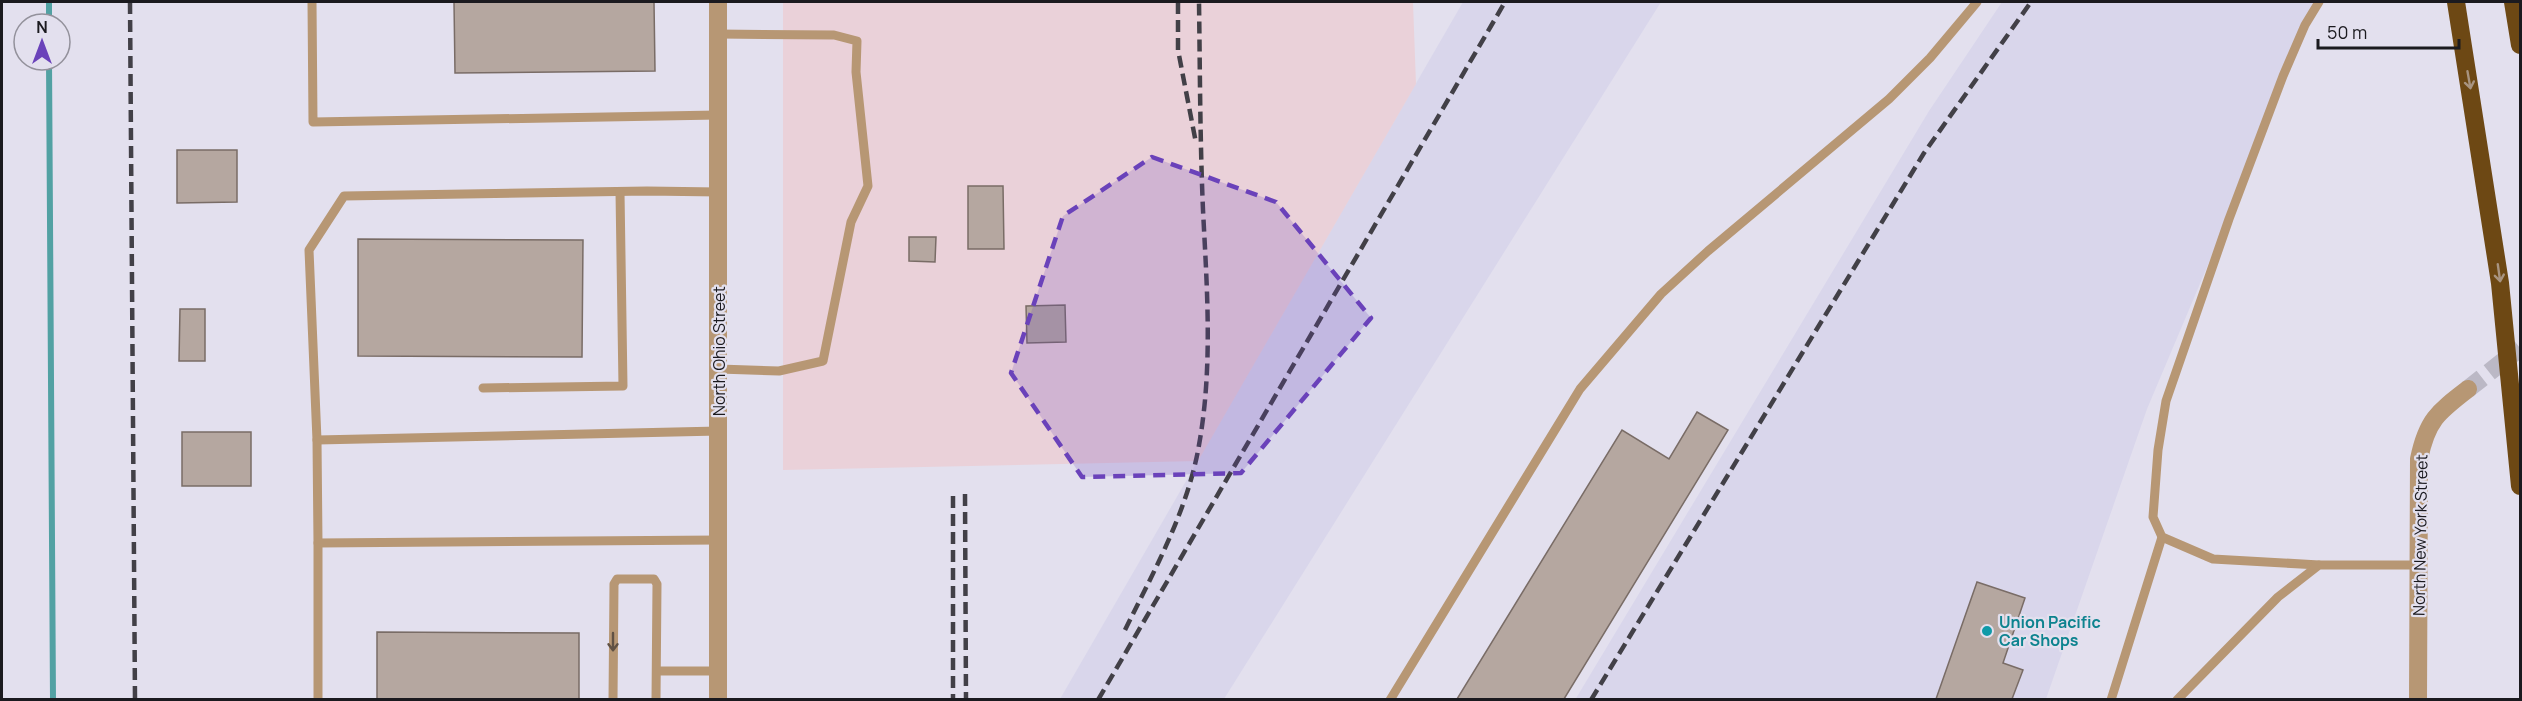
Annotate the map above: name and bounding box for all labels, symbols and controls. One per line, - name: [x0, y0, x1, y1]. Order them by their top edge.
- north arrow: [12, 12, 72, 72]
- scale bar: [2318, 12, 2459, 50]
- text: N: [36, 16, 48, 38]
- text: 50 m: [2327, 20, 2367, 44]
- one-way arrow: [2464, 70, 2475, 89]
- one-way arrow: [2493, 262, 2504, 282]
- street label: North Ohio Street: [708, 286, 730, 416]
- street label: North New York Street: [2408, 454, 2432, 616]
- place label: Union Pacific Car Shops: [1999, 611, 2101, 651]
- marker: Union Pacific Car Shops: [1980, 624, 1994, 638]
- one-way arrow: [607, 631, 619, 651]

